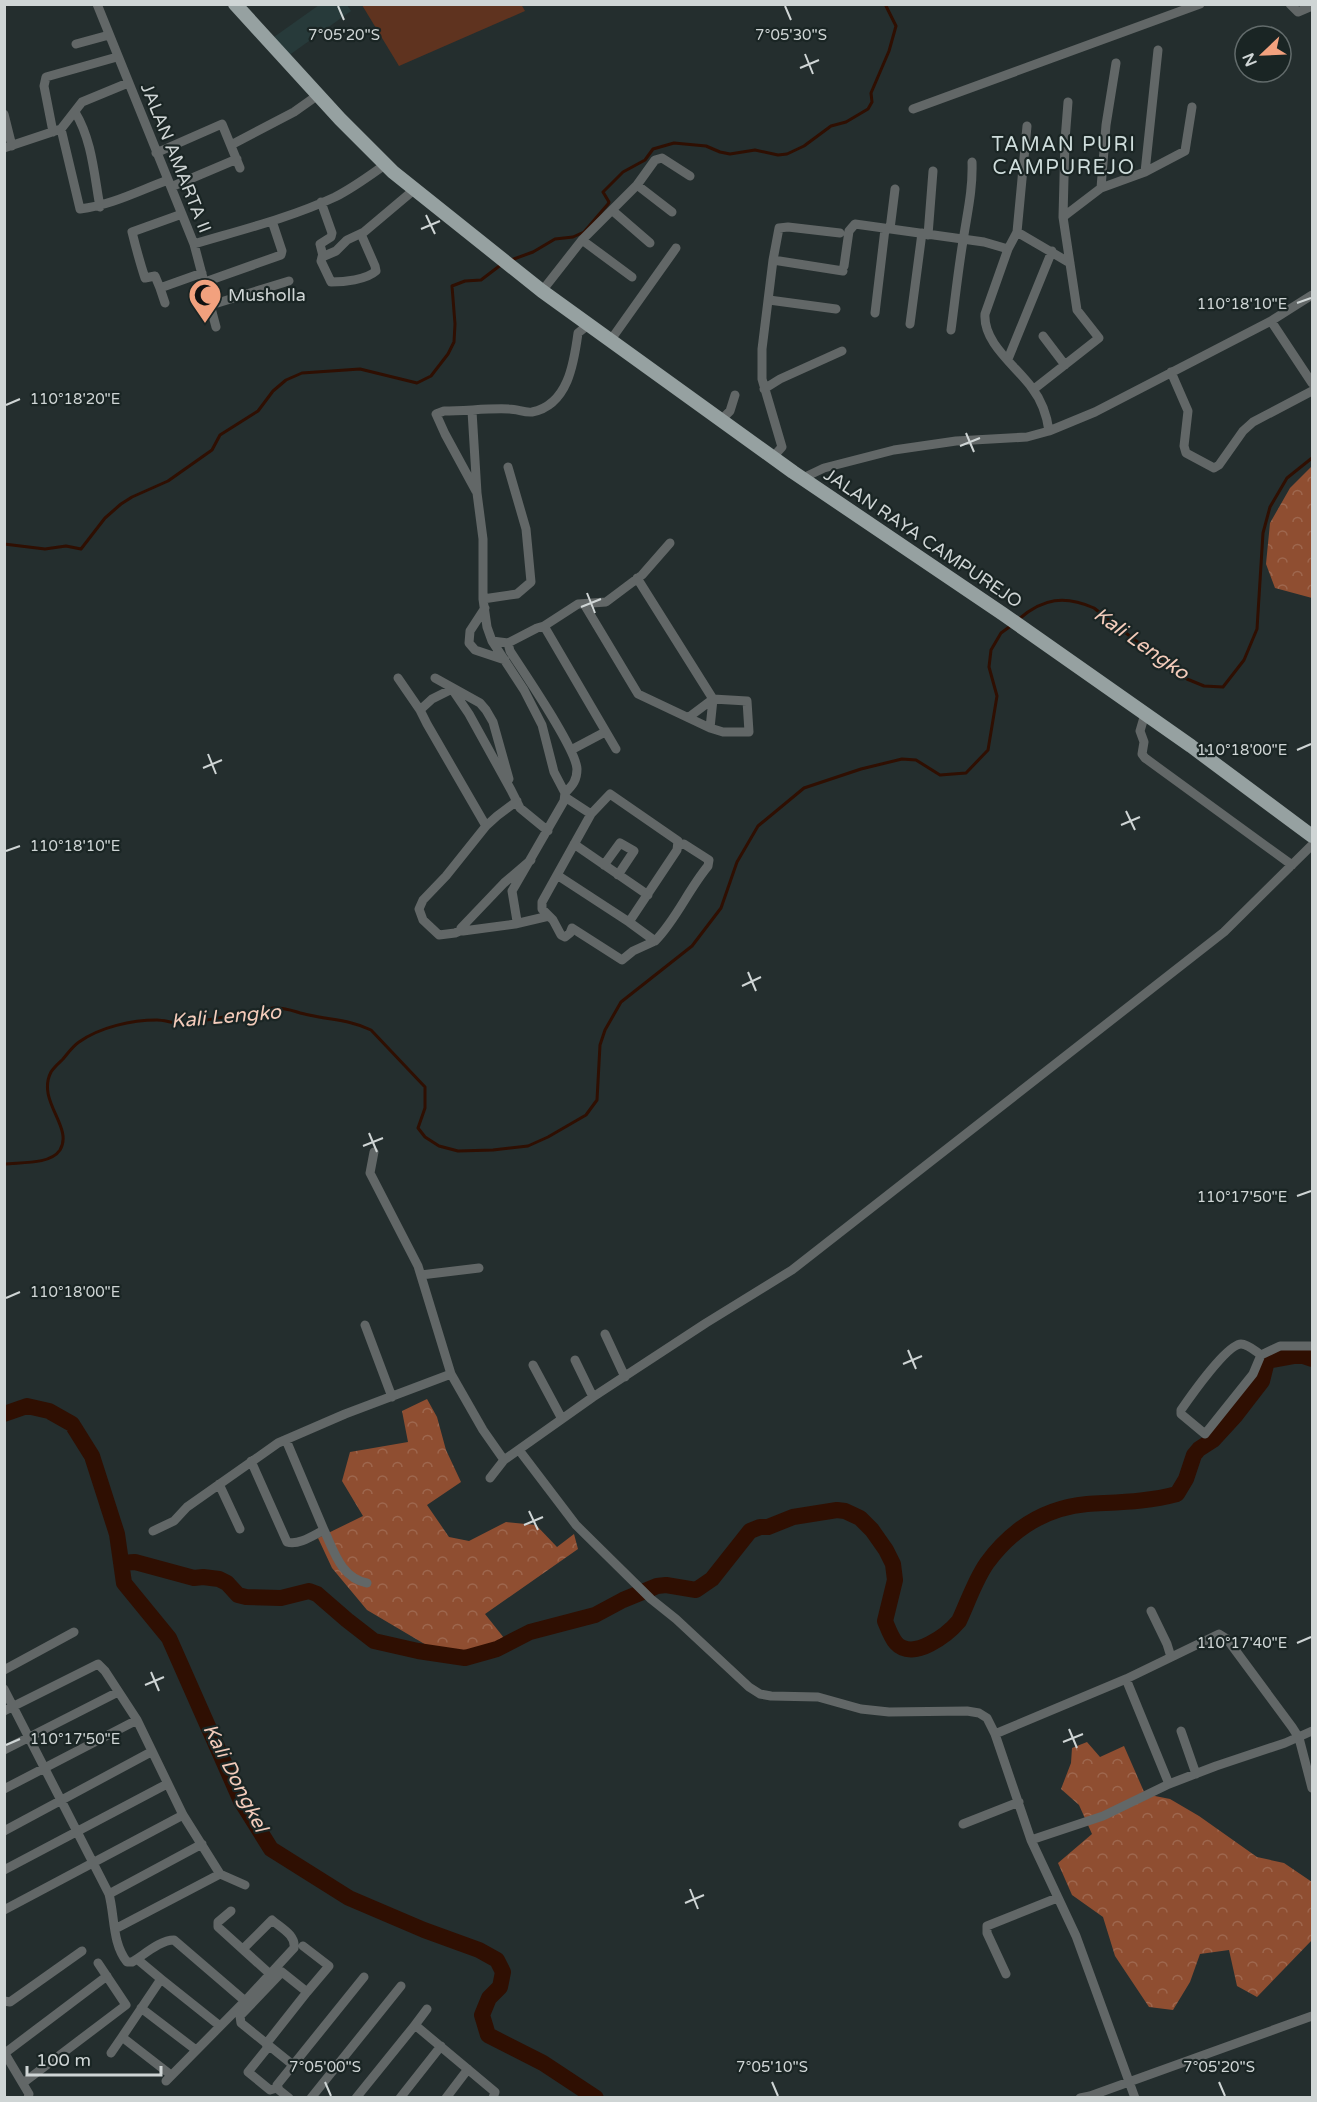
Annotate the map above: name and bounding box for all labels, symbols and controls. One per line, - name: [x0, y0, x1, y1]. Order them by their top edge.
- north arrow: [1233, 24, 1293, 84]
- text: 7°05'20"S: [308, 26, 380, 44]
- text: 7°05'30"S: [755, 26, 827, 44]
- text: N: [1238, 50, 1262, 69]
- street label: JALAN AMARTA II: [136, 80, 216, 236]
- district label: TAMAN PURI CAMPUREJO: [992, 133, 1136, 180]
- mosque icon: Musholla: [187, 277, 223, 324]
- place label: Musholla: [228, 284, 306, 306]
- text: 110°18'10"E: [1197, 295, 1287, 313]
- text: 110°18'20"E: [30, 390, 120, 408]
- street label: JALAN RAYA CAMPUREJO: [820, 463, 1026, 613]
- water label: Kali Lengko: [1089, 603, 1194, 686]
- text: 110°18'00"E: [1197, 741, 1287, 759]
- text: 110°18'10"E: [30, 837, 120, 855]
- water label: Kali Lengko: [170, 1000, 283, 1034]
- text: 110°17'50"E: [1197, 1188, 1287, 1206]
- text: 110°18'00"E: [30, 1283, 120, 1301]
- text: 110°17'40"E: [1197, 1634, 1287, 1652]
- water label: Kali Dongkel: [197, 1720, 273, 1838]
- text: 110°17'50"E: [30, 1730, 120, 1748]
- scale bar: [27, 2039, 160, 2077]
- text: 100 m: [36, 2049, 91, 2071]
- text: 7°05'00"S: [289, 2058, 361, 2076]
- text: 7°05'10"S: [736, 2058, 808, 2076]
- text: 7°05'20"S: [1183, 2058, 1255, 2076]

